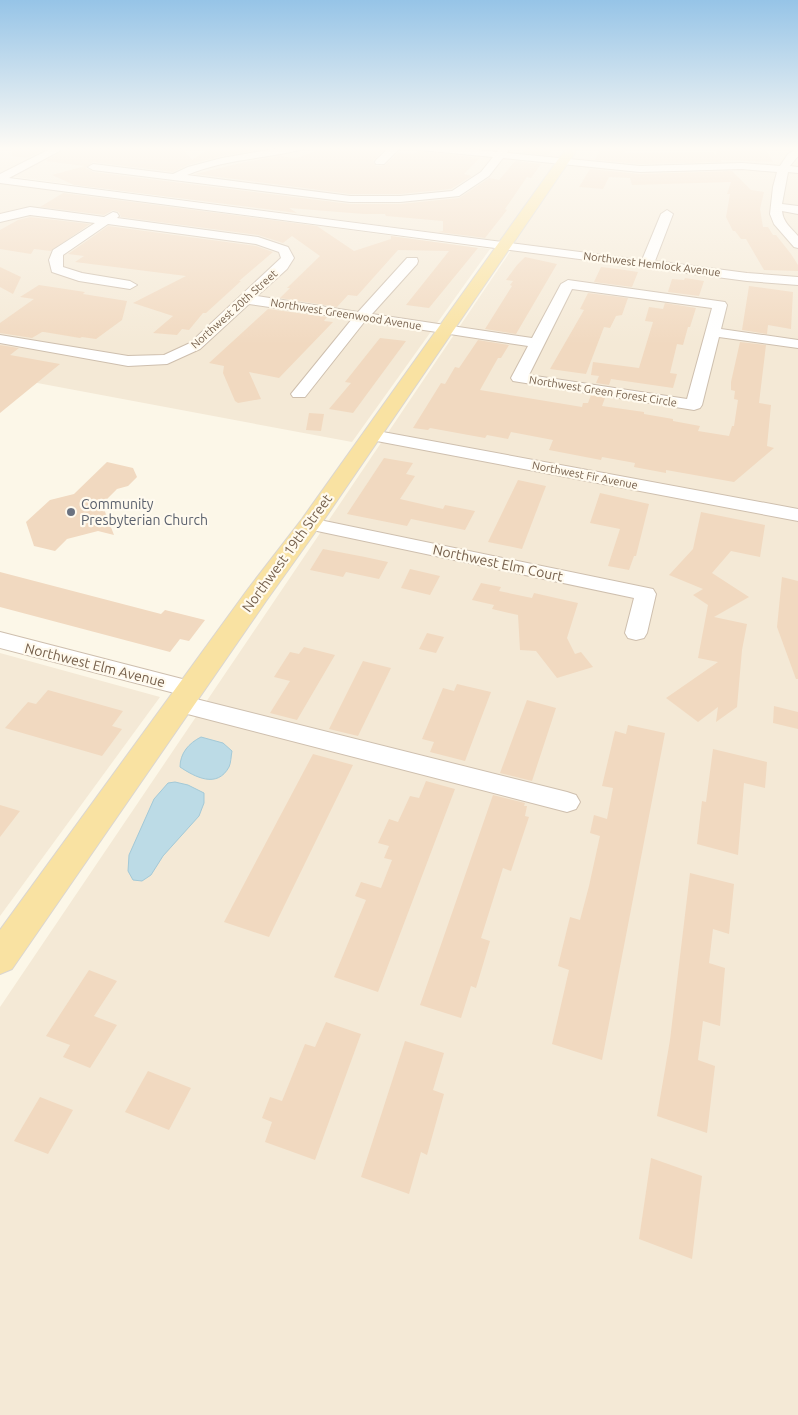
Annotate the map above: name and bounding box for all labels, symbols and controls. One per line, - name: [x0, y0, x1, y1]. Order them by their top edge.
- street label: Northwest Hemlock Avenue: [583, 250, 721, 278]
- street label: Northwest 20th Street: [189, 267, 280, 351]
- street label: Northwest Greenwood Avenue: [270, 296, 422, 332]
- street label: Northwest Green Forest Circle: [528, 373, 678, 409]
- street label: Northwest Fir Avenue: [531, 459, 639, 491]
- street label: Northwest 19th Street: [239, 490, 335, 615]
- place label: Community Presbyterian Church: [81, 496, 208, 528]
- marker: Community Presbyterian Church: [65, 506, 77, 518]
- street label: Northwest Elm Court: [431, 541, 565, 585]
- street label: Northwest Elm Avenue: [23, 640, 167, 690]

